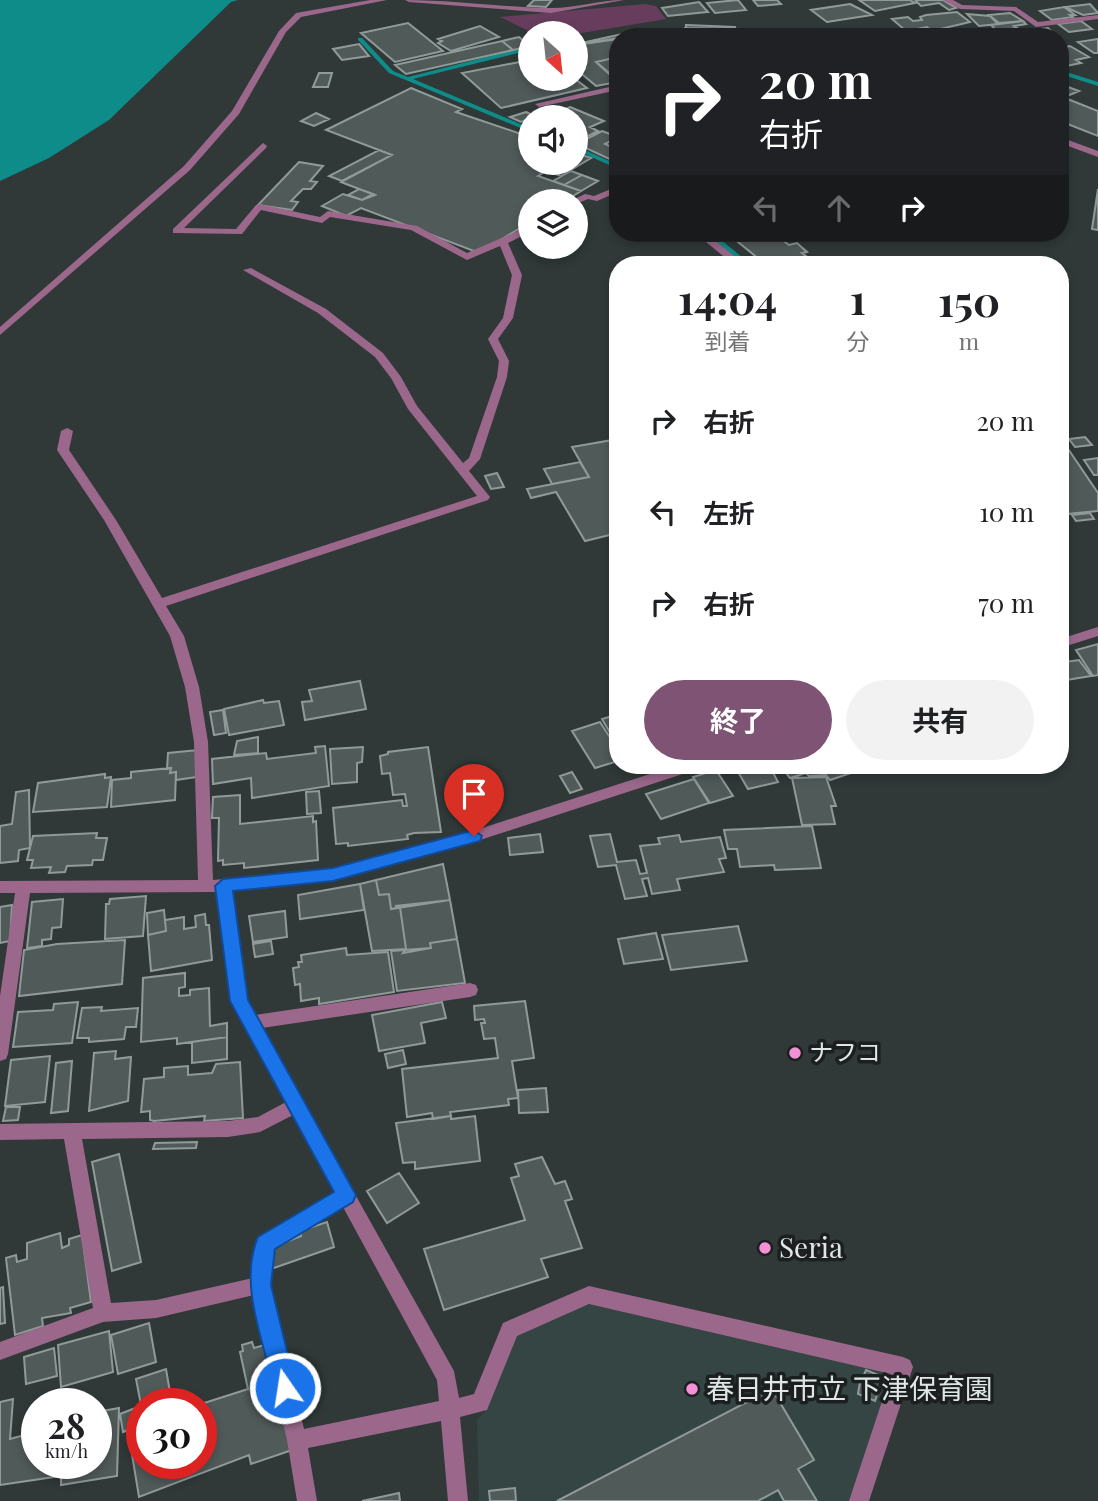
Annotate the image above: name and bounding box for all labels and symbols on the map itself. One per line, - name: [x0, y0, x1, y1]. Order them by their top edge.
- north arrow: [518, 21, 588, 91]
- pin: [444, 764, 504, 836]
- place label: ナフコ: [809, 1035, 881, 1067]
- marker: ナフコ: [787, 1045, 803, 1061]
- place label: Seria: [779, 1228, 843, 1265]
- marker: Seria: [757, 1240, 773, 1256]
- position arrow: [248, 1351, 322, 1425]
- place label: 春日井市立 下津保育園: [706, 1369, 993, 1406]
- marker: 春日井市立 下津保育園: [684, 1381, 700, 1397]
- speed limit sign: 30: [126, 1388, 217, 1479]

